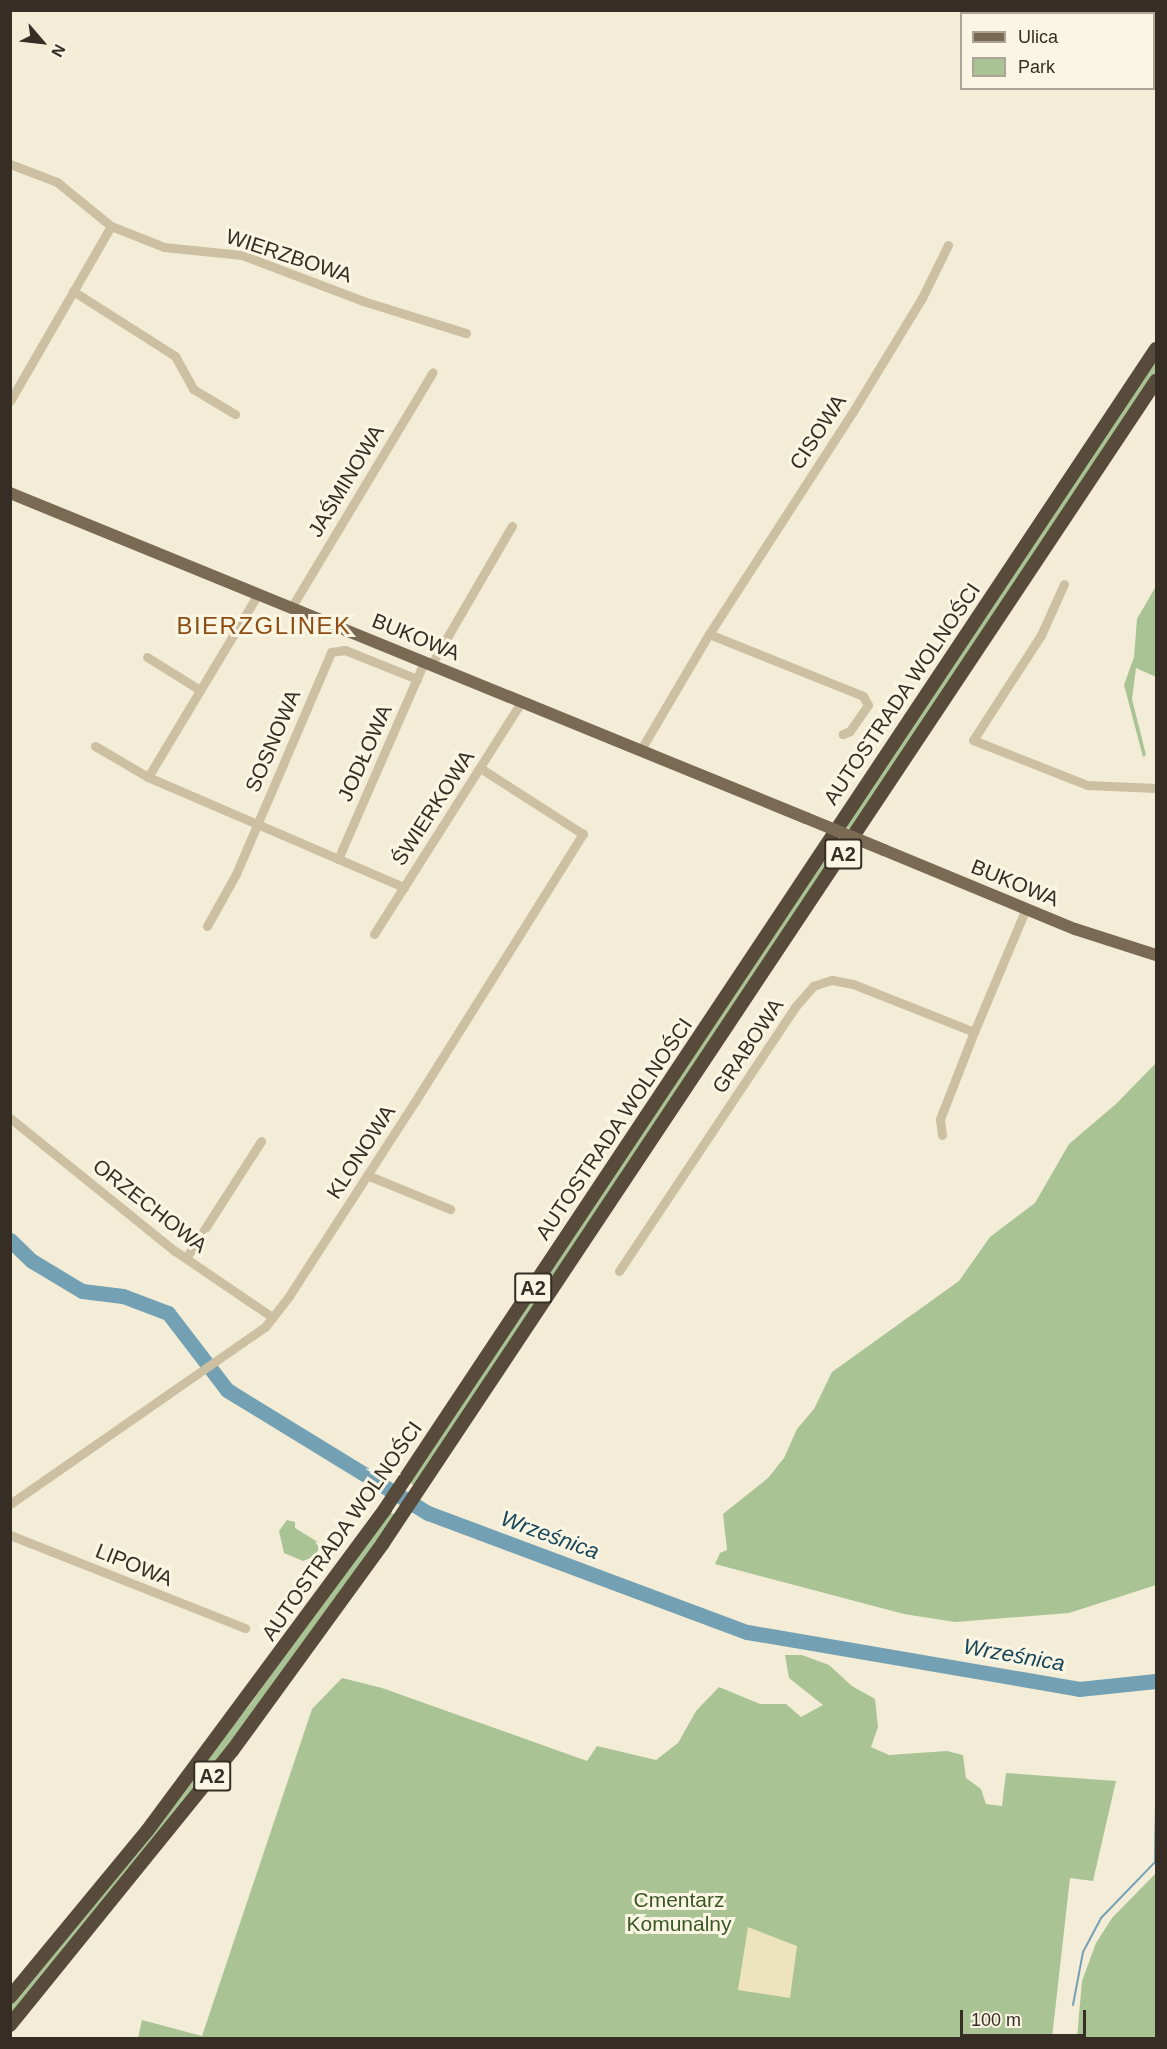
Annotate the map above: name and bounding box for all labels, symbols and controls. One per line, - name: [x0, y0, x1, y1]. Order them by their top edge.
- north arrow: [12, 12, 72, 72]
- legend: [960, 12, 1155, 90]
- text: Ulica: [1018, 27, 1058, 47]
- text: N: [48, 42, 69, 60]
- text: Park: [1018, 57, 1055, 77]
- street label: WIERZBOWA: [223, 224, 355, 288]
- street label: CISOWA: [784, 390, 852, 474]
- street label: JAŚMINOWA: [303, 420, 389, 542]
- street label: AUTOSTRADA WOLNOŚCI: [818, 578, 986, 810]
- street label: BUKOWA: [368, 608, 464, 666]
- district label: BIERZGLINEK: [176, 612, 352, 640]
- street label: SOSNOWA: [240, 686, 306, 796]
- street label: JODŁOWA: [333, 701, 397, 805]
- street label: ŚWIERKOWA: [386, 746, 480, 870]
- road number: A2: [824, 837, 862, 871]
- street label: BUKOWA: [967, 854, 1063, 912]
- street label: GRABOWA: [707, 994, 789, 1098]
- street label: AUTOSTRADA WOLNOŚCI: [530, 1013, 698, 1245]
- street label: KLONOWA: [321, 1100, 401, 1204]
- street label: ORZECHOWA: [88, 1154, 212, 1258]
- road number: A2: [514, 1271, 552, 1305]
- street label: AUTOSTRADA WOLNOŚCI: [256, 1416, 428, 1646]
- water label: Wrześnica: [497, 1505, 603, 1565]
- street label: LIPOWA: [92, 1538, 176, 1592]
- water label: Wrześnica: [961, 1633, 1067, 1677]
- road number: A2: [192, 1759, 232, 1793]
- park label: Cmentarz Komunalny: [626, 1887, 732, 1937]
- scale bar: [963, 1998, 1089, 2036]
- text: 100 m: [971, 2010, 1021, 2030]

